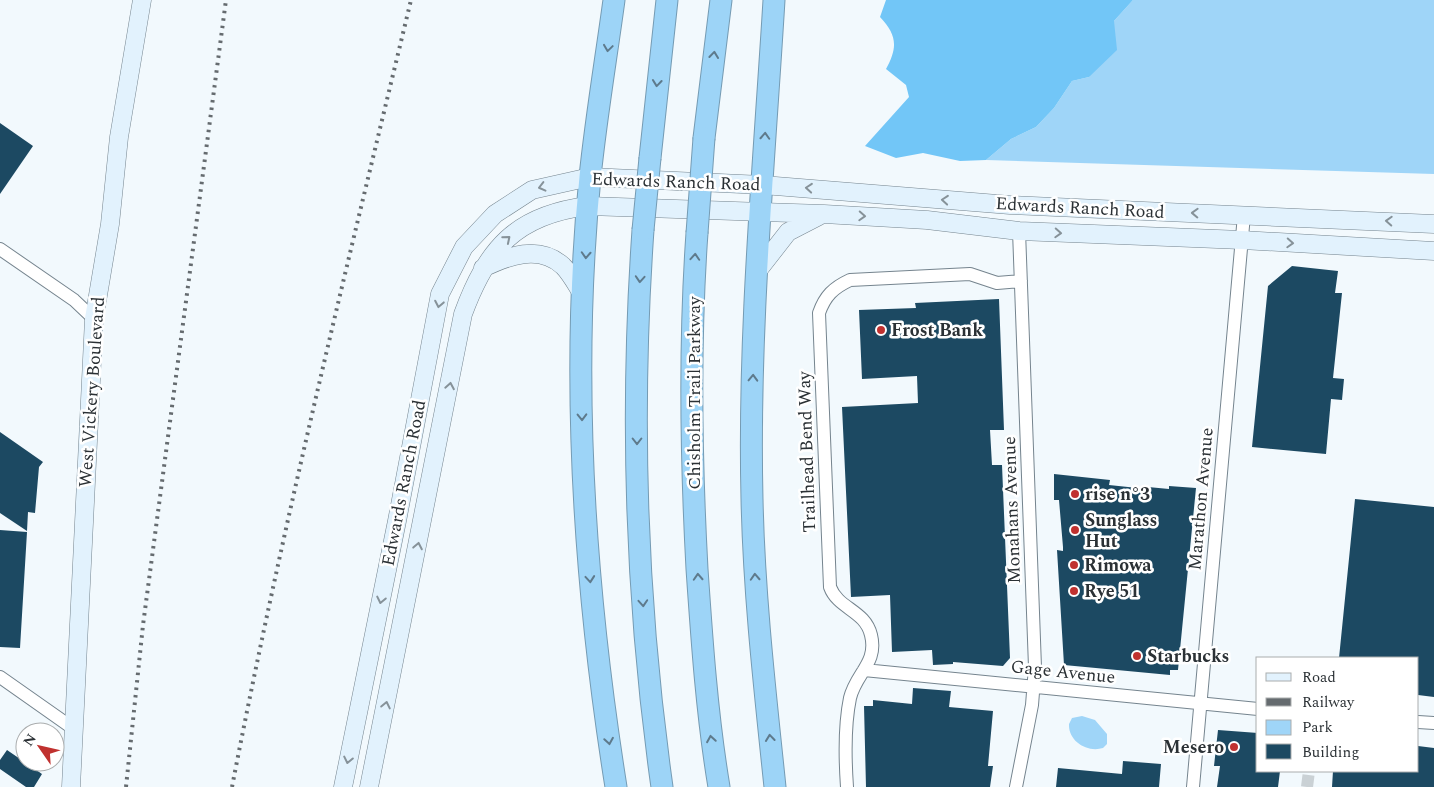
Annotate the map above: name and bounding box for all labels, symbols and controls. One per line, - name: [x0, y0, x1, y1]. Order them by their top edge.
- one-way arrow: [603, 44, 613, 53]
- one-way arrow: [708, 50, 719, 58]
- one-way arrow: [652, 79, 663, 87]
- one-way arrow: [760, 132, 771, 140]
- street label: Edwards Ranch Road: [591, 166, 761, 198]
- one-way arrow: [538, 181, 547, 192]
- one-way arrow: [805, 183, 813, 194]
- street label: Edwards Ranch Road: [995, 190, 1165, 226]
- one-way arrow: [941, 194, 949, 205]
- one-way arrow: [1191, 208, 1198, 218]
- one-way arrow: [858, 211, 866, 222]
- one-way arrow: [1384, 216, 1392, 227]
- one-way arrow: [1055, 228, 1063, 238]
- one-way arrow: [502, 235, 511, 244]
- one-way arrow: [1287, 237, 1295, 248]
- one-way arrow: [580, 251, 591, 259]
- one-way arrow: [690, 253, 701, 261]
- one-way arrow: [634, 275, 645, 283]
- street label: Chisholm Trail Parkway: [681, 295, 708, 490]
- street label: West Vickery Boulevard: [72, 296, 112, 488]
- one-way arrow: [434, 299, 444, 308]
- place label: Frost Bank: [891, 317, 983, 344]
- marker: Frost Bank: [875, 324, 887, 336]
- street label: Trailhead Bend Way: [791, 369, 823, 533]
- one-way arrow: [748, 374, 758, 382]
- one-way arrow: [444, 382, 455, 391]
- street label: Edwards Ranch Road: [375, 397, 433, 569]
- one-way arrow: [577, 414, 587, 421]
- street label: Marathon Avenue: [1181, 427, 1221, 571]
- street label: Monahans Avenue: [996, 436, 1028, 584]
- one-way arrow: [632, 438, 642, 445]
- place label: rise n°3: [1085, 481, 1150, 508]
- marker: rise n°3: [1069, 488, 1081, 500]
- place label: Sunglass Hut: [1085, 507, 1157, 555]
- marker: Sunglass Hut: [1069, 524, 1081, 536]
- one-way arrow: [412, 541, 423, 550]
- place label: Rimowa: [1084, 552, 1152, 579]
- marker: Rimowa: [1068, 559, 1080, 571]
- one-way arrow: [749, 572, 760, 580]
- one-way arrow: [692, 573, 703, 581]
- one-way arrow: [584, 576, 595, 584]
- place label: Rye 51: [1084, 578, 1139, 605]
- marker: Rye 51: [1068, 585, 1080, 597]
- one-way arrow: [376, 596, 387, 605]
- one-way arrow: [637, 600, 648, 608]
- place label: Starbucks: [1147, 643, 1229, 670]
- marker: Starbucks: [1131, 650, 1143, 662]
- street label: Gage Avenue: [1009, 653, 1117, 691]
- legend: [1256, 657, 1419, 772]
- text: Road: [1302, 666, 1336, 689]
- text: Railway: [1302, 691, 1355, 714]
- one-way arrow: [380, 701, 390, 709]
- text: Park: [1302, 716, 1333, 739]
- north arrow: [15, 722, 65, 772]
- text: N: [18, 729, 42, 751]
- one-way arrow: [765, 734, 776, 742]
- place label: Mesero: [1163, 734, 1224, 761]
- one-way arrow: [707, 735, 717, 743]
- one-way arrow: [603, 737, 614, 745]
- marker: Mesero: [1228, 741, 1240, 753]
- text: Building: [1302, 741, 1359, 764]
- one-way arrow: [343, 755, 354, 764]

